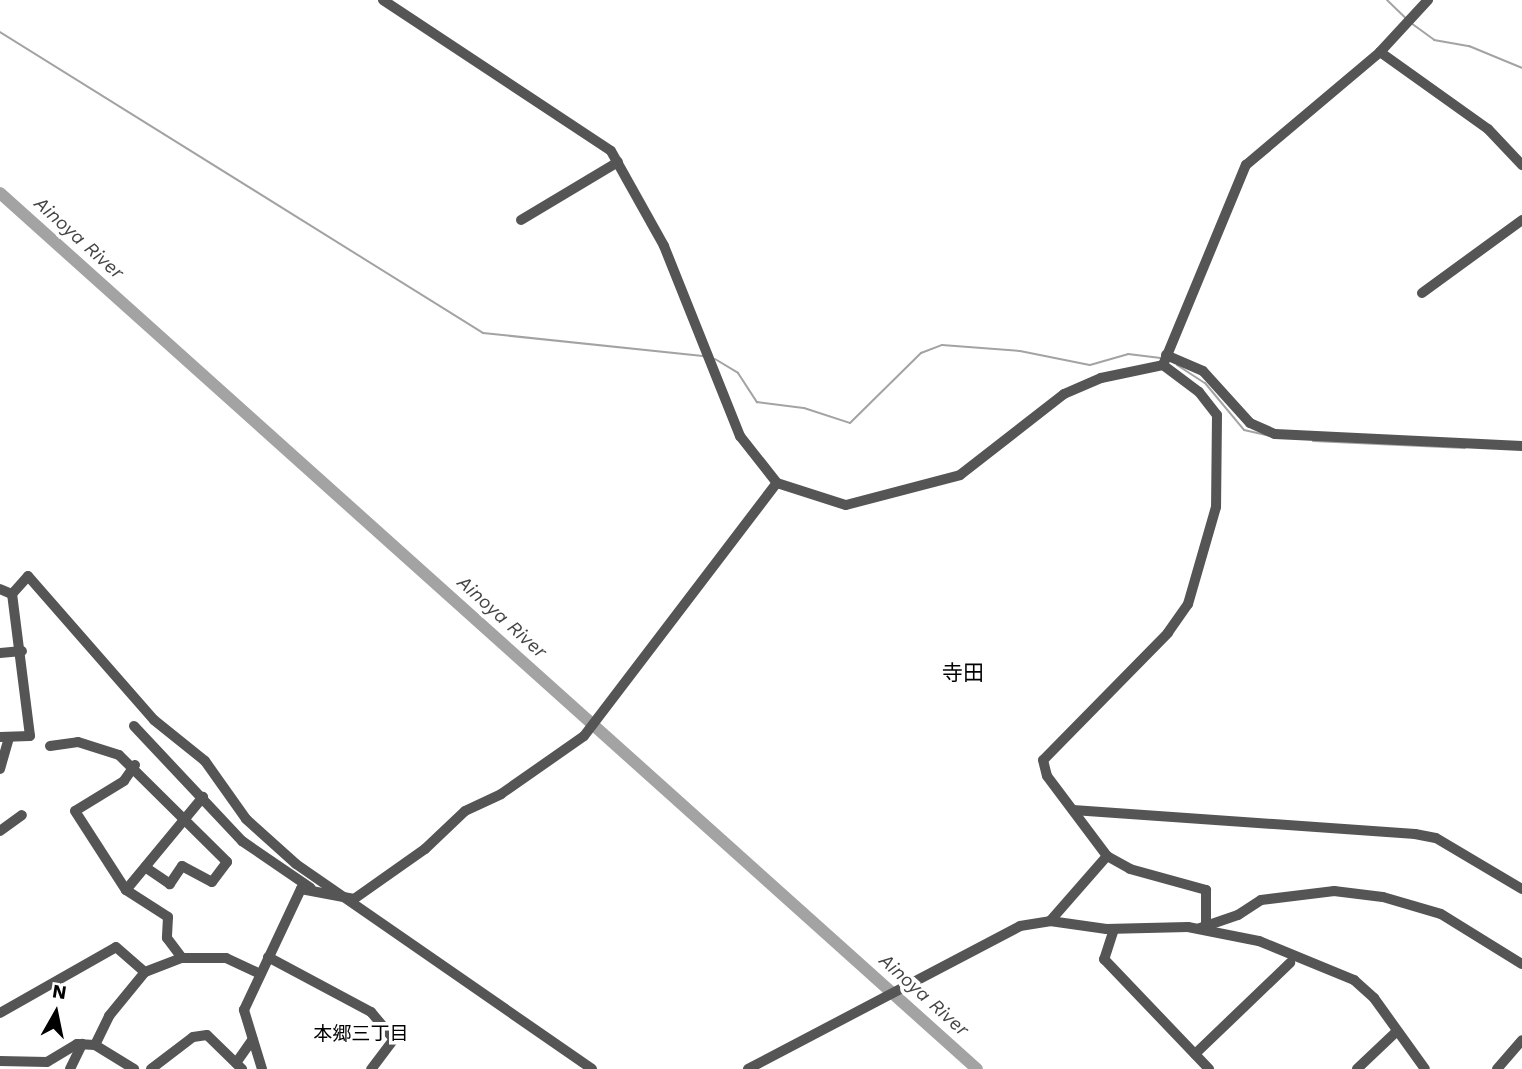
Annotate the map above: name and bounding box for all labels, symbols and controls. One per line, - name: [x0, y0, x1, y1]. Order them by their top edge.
- water label: Ainoya River: [30, 192, 128, 284]
- water label: Ainoya River: [453, 571, 551, 663]
- district label: 寺田: [942, 660, 984, 686]
- water label: Ainoya River: [875, 949, 973, 1041]
- north arrow: [21, 978, 91, 1048]
- text: N: [51, 979, 68, 1004]
- district label: 本郷三丁目: [314, 1023, 408, 1045]

